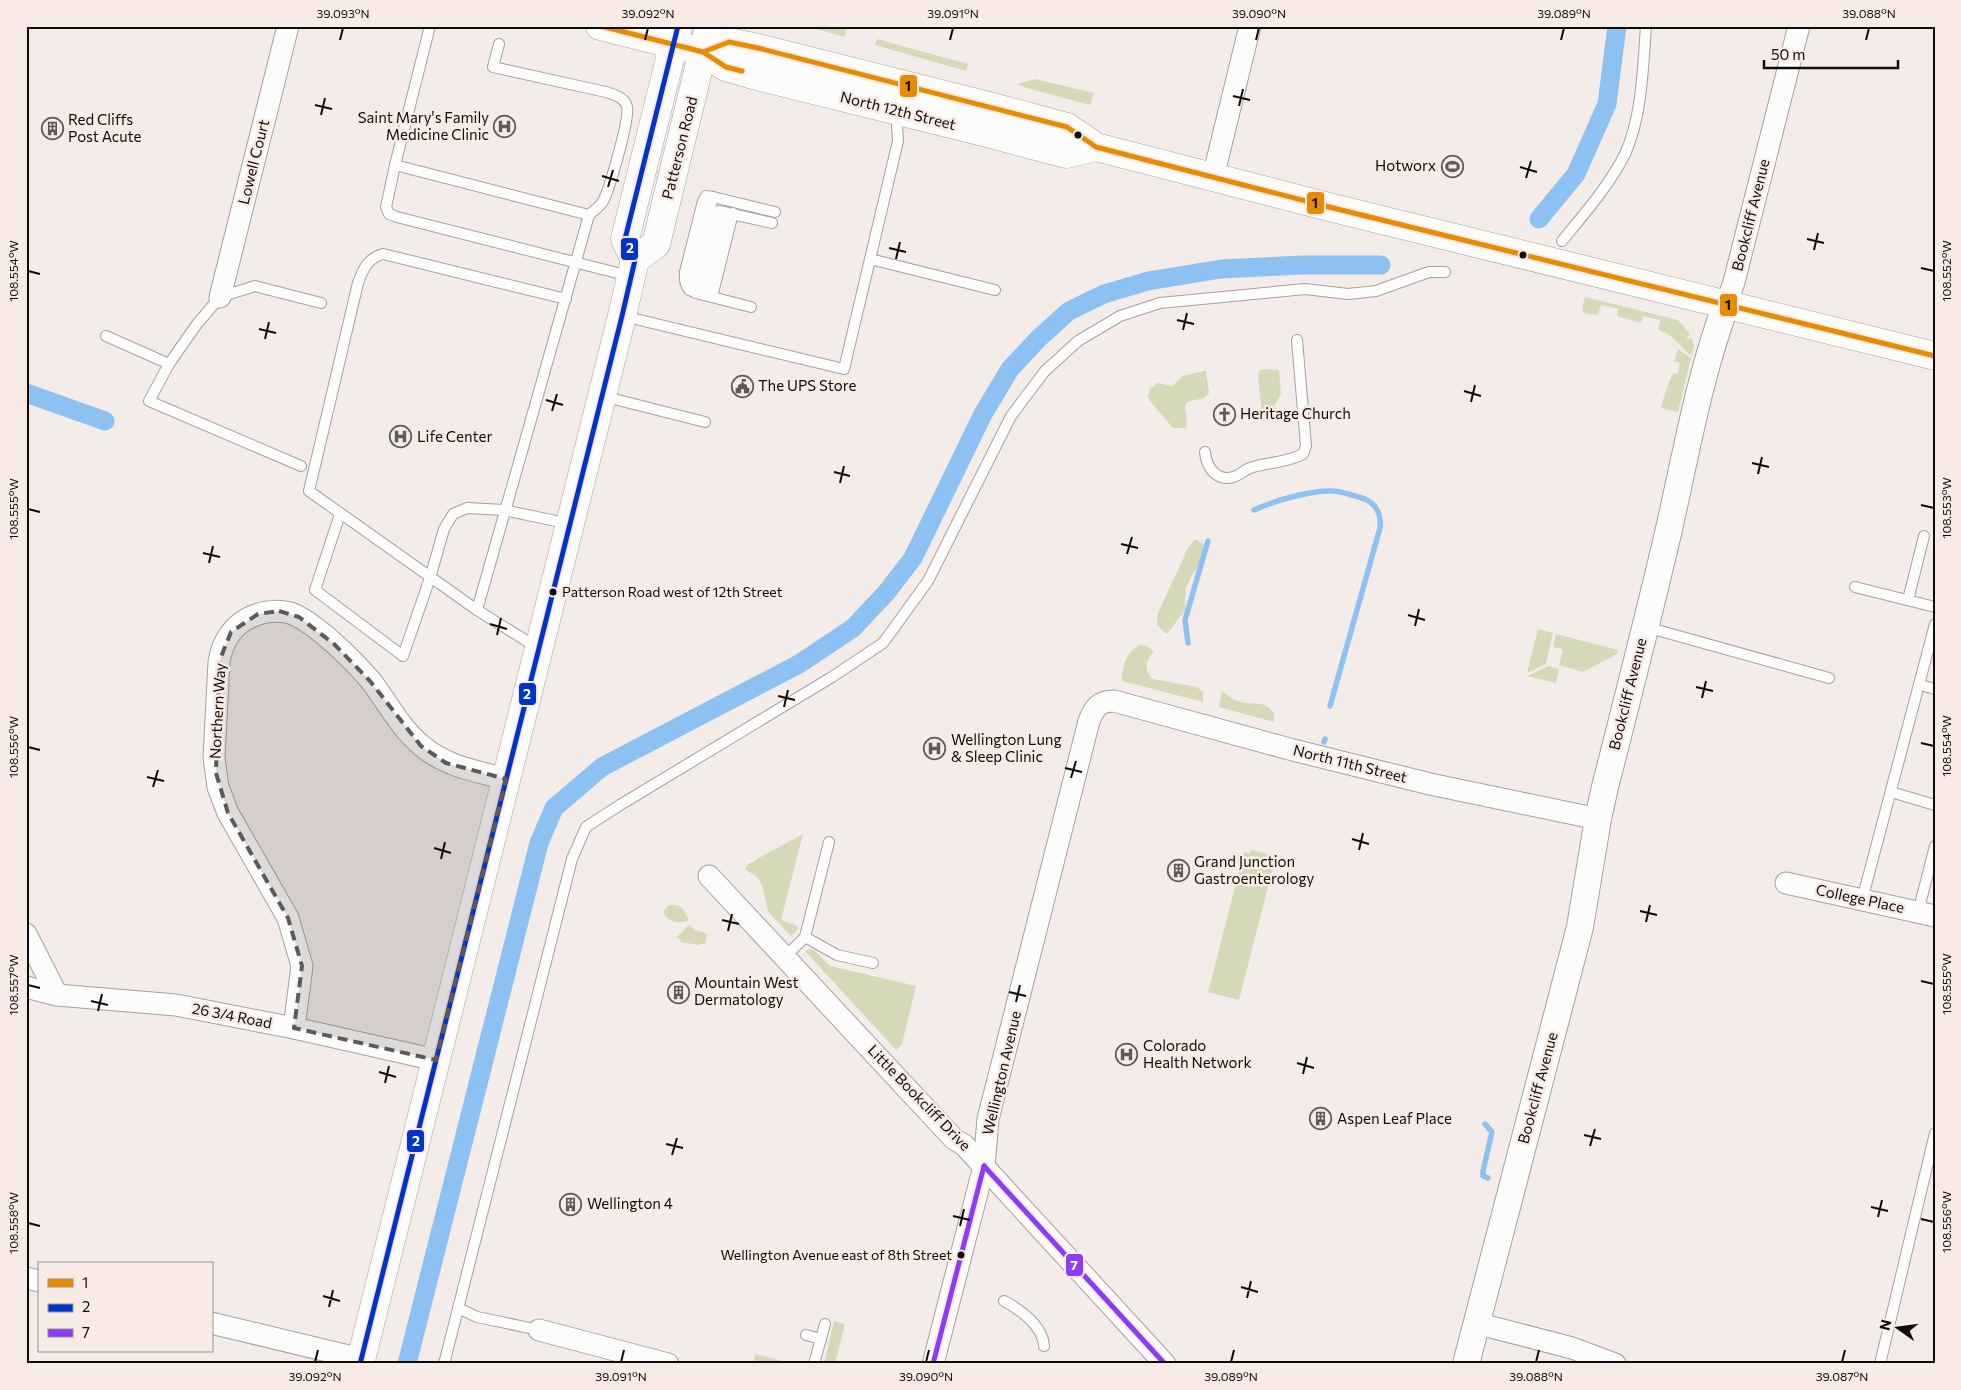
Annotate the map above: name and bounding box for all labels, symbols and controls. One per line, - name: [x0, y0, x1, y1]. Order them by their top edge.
- text: 39.093°N: [316, 6, 370, 20]
- text: 39.092°N: [621, 6, 675, 20]
- text: 39.091°N: [927, 6, 979, 20]
- text: 39.090°N: [1232, 6, 1286, 20]
- text: 39.089°N: [1537, 6, 1591, 20]
- text: 39.088°N: [1842, 6, 1896, 20]
- scale bar: [1764, 38, 1897, 70]
- text: 50 m: [1771, 45, 1805, 63]
- line badge: 1: [899, 74, 918, 98]
- text: 1: [905, 77, 911, 94]
- street label: North 12th Street: [839, 87, 958, 133]
- street label: Patterson Road: [658, 94, 701, 201]
- place label: Saint Mary's Family Medicine Clinic: [358, 108, 489, 143]
- place label: Red Cliffs Post Acute: [68, 110, 142, 145]
- hospital icon: Saint Mary's Family Medicine Clinic: [493, 115, 517, 139]
- building icon: Red Cliffs Post Acute: [40, 117, 64, 141]
- street label: Lowell Court: [234, 117, 272, 206]
- unlabelled marker: [1073, 130, 1083, 140]
- sports icon: Hotworx: [1440, 154, 1464, 178]
- place label: Hotworx: [1375, 156, 1436, 174]
- street label: Bookcliff Avenue: [1727, 157, 1773, 273]
- line badge: 1: [1306, 191, 1325, 215]
- text: 1: [1312, 194, 1318, 211]
- line badge: 2: [620, 237, 639, 261]
- text: 2: [626, 239, 634, 256]
- text: 108.554°W: [6, 240, 20, 302]
- text: 108.552°W: [1939, 240, 1953, 302]
- unlabelled marker: [1518, 250, 1528, 260]
- line badge: 1: [1719, 293, 1738, 317]
- text: 1: [1725, 296, 1731, 313]
- public building icon: The UPS Store: [730, 374, 754, 398]
- place label: The UPS Store: [758, 376, 856, 394]
- church icon: Heritage Church: [1212, 402, 1236, 426]
- place label: Heritage Church: [1240, 404, 1351, 422]
- hospital icon: Life Center: [389, 425, 413, 449]
- place label: Life Center: [417, 427, 493, 445]
- text: 108.553°W: [1939, 477, 1953, 539]
- text: 108.555°W: [6, 478, 20, 540]
- place label: Patterson Road west of 12th Street: [562, 583, 783, 600]
- marker: Patterson Road west of 12th Street: [548, 587, 558, 597]
- street label: Bookcliff Avenue: [1604, 636, 1650, 752]
- street label: Northern Way: [205, 662, 229, 760]
- line badge: 2: [518, 682, 537, 706]
- text: 2: [523, 685, 531, 702]
- text: 108.554°W: [1939, 715, 1953, 777]
- text: 108.556°W: [6, 716, 20, 778]
- place label: Wellington Lung & Sleep Clinic: [951, 730, 1062, 765]
- hospital icon: Wellington Lung & Sleep Clinic: [923, 737, 947, 761]
- street label: North 11th Street: [1291, 740, 1409, 786]
- place label: Grand Junction Gastroenterology: [1194, 852, 1315, 887]
- building icon: Grand Junction Gastroenterology: [1166, 859, 1190, 883]
- street label: College Place: [1814, 880, 1906, 916]
- text: 108.555°W: [1939, 953, 1953, 1015]
- text: 108.557°W: [6, 955, 20, 1015]
- place label: Mountain West Dermatology: [694, 973, 799, 1008]
- building icon: Mountain West Dermatology: [666, 980, 690, 1004]
- street label: 26 3/4 Road: [191, 998, 274, 1032]
- street label: Wellington Avenue: [978, 1009, 1024, 1137]
- street label: Bookcliff Avenue: [1513, 1030, 1561, 1146]
- place label: Colorado Health Network: [1143, 1036, 1252, 1071]
- street label: Little Bookcliff Drive: [864, 1041, 975, 1154]
- hospital icon: Colorado Health Network: [1115, 1043, 1139, 1067]
- building icon: Aspen Leaf Place: [1309, 1107, 1333, 1131]
- place label: Aspen Leaf Place: [1337, 1109, 1452, 1127]
- line badge: 2: [406, 1129, 425, 1153]
- text: 2: [412, 1132, 420, 1149]
- text: 108.556°W: [1939, 1191, 1953, 1253]
- text: 108.558°W: [6, 1192, 20, 1254]
- building icon: Wellington 4: [559, 1192, 583, 1216]
- place label: Wellington 4: [587, 1194, 673, 1212]
- place label: Wellington Avenue east of 8th Street: [720, 1246, 952, 1263]
- marker: Wellington Avenue east of 8th Street: [956, 1250, 966, 1260]
- line badge: 7: [1065, 1253, 1084, 1277]
- text: 7: [1070, 1256, 1078, 1273]
- legend: [38, 1262, 212, 1352]
- text: 1: [82, 1273, 88, 1291]
- text: 2: [82, 1297, 90, 1315]
- north arrow: [1874, 1302, 1924, 1352]
- text: N: [1875, 1318, 1894, 1332]
- text: 7: [82, 1323, 90, 1341]
- text: 39.092°N: [288, 1369, 342, 1383]
- text: 39.091°N: [595, 1369, 647, 1383]
- text: 39.090°N: [899, 1369, 953, 1383]
- text: 39.089°N: [1204, 1369, 1258, 1383]
- text: 39.088°N: [1509, 1369, 1563, 1383]
- text: 39.087°N: [1816, 1369, 1868, 1383]

